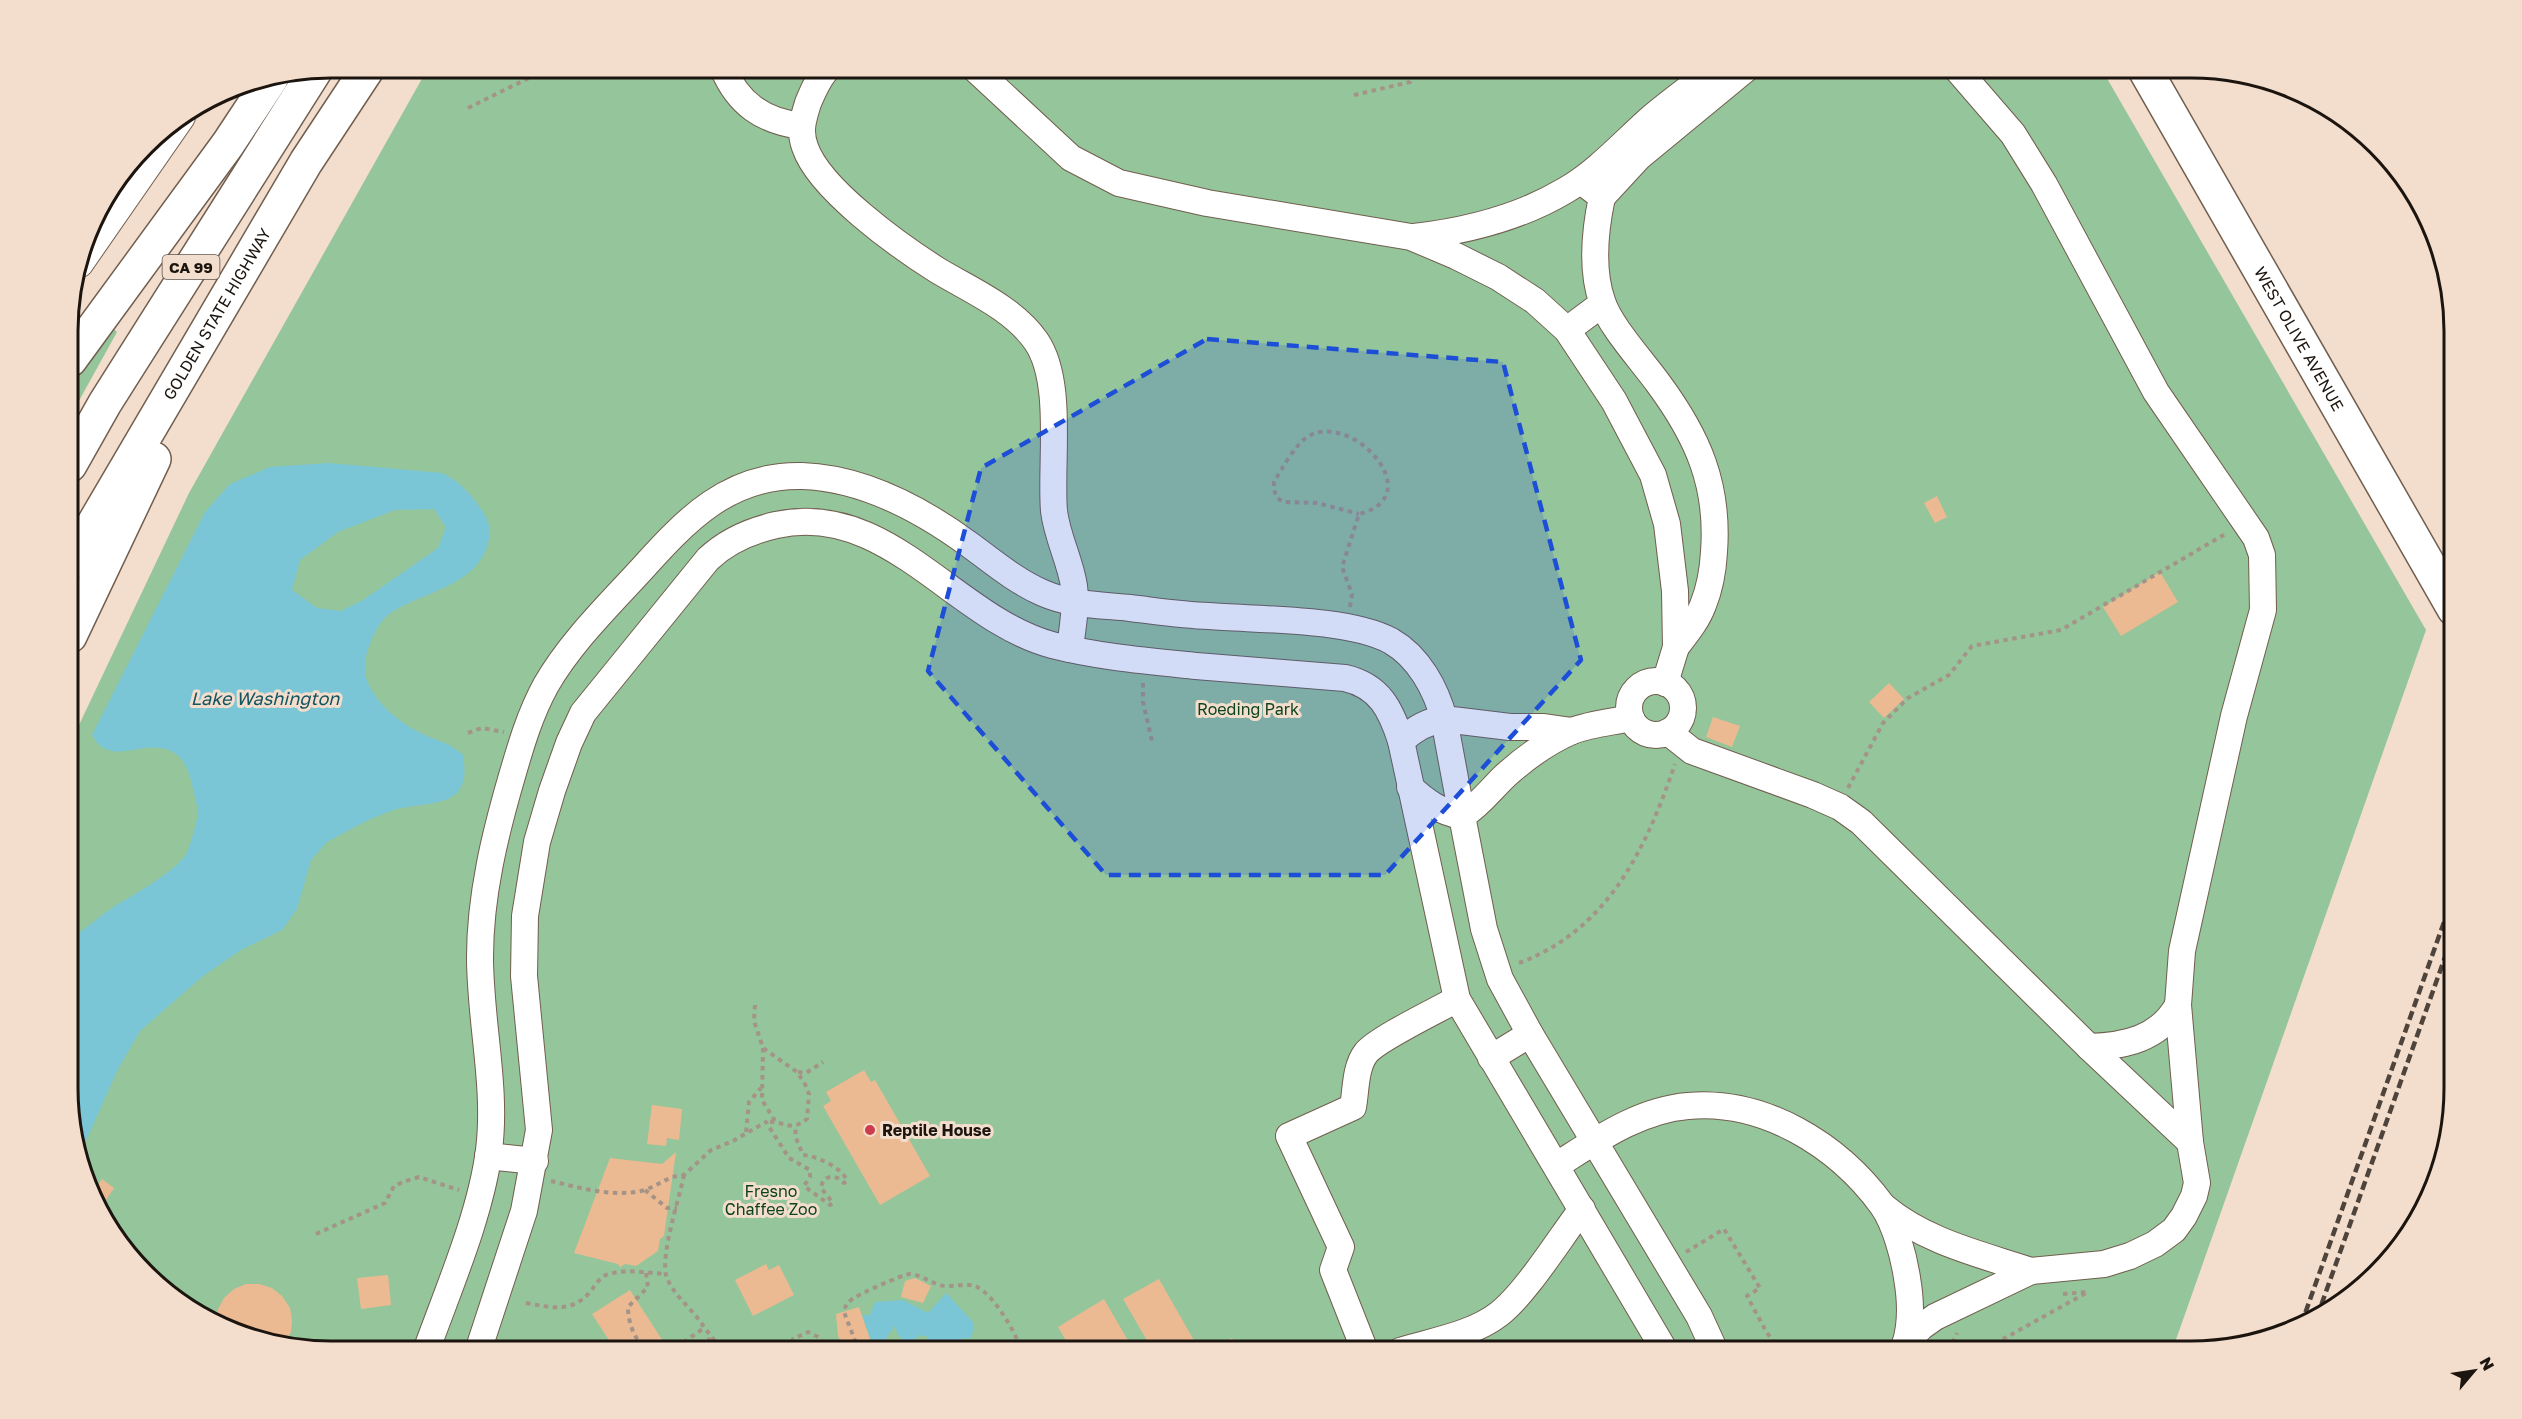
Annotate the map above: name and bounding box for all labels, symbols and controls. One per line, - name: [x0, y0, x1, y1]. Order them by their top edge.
- street label: GOLDEN STATE HIGHWAY: [159, 224, 275, 403]
- road number: CA 99: [162, 255, 219, 279]
- street label: WEST OLIVE AVENUE: [2250, 263, 2348, 414]
- water label: Lake Washington: [191, 687, 340, 709]
- park label: Roeding Park: [1197, 699, 1299, 719]
- place label: Reptile House: [882, 1120, 991, 1140]
- marker: Reptile House: [863, 1123, 877, 1137]
- park label: Fresno Chaffee Zoo: [725, 1181, 817, 1219]
- north arrow: [2444, 1341, 2504, 1401]
- text: N: [2475, 1354, 2499, 1374]

